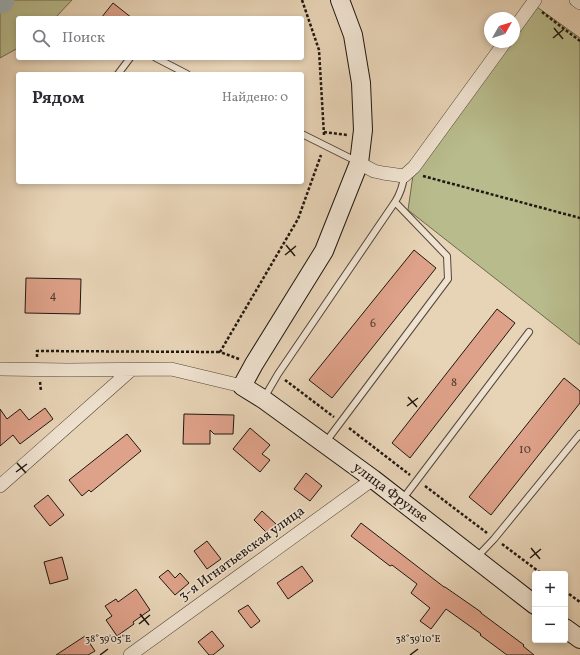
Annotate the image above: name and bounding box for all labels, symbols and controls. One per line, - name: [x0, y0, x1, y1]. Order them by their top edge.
- north arrow: [484, 12, 520, 48]
- search box: [16, 16, 304, 60]
- icon: search: [30, 27, 52, 49]
- text: Поиск: [62, 28, 105, 49]
- text: Рядом: [32, 87, 85, 110]
- text: Найдено: 0: [222, 89, 288, 107]
- house number: 4: [49, 288, 57, 304]
- house number: 6: [370, 316, 376, 332]
- house number: 8: [451, 375, 457, 391]
- house number: 10: [519, 442, 531, 458]
- street label: улица Фрунзе: [348, 458, 432, 528]
- street label: 3-я Игнатьевская улица: [175, 502, 309, 606]
- map controls: [532, 571, 568, 643]
- button: +: [532, 571, 568, 607]
- button: −: [532, 607, 568, 643]
- text: 38°39'05"E: [85, 632, 131, 646]
- text: 38°39'10"E: [396, 632, 440, 646]

